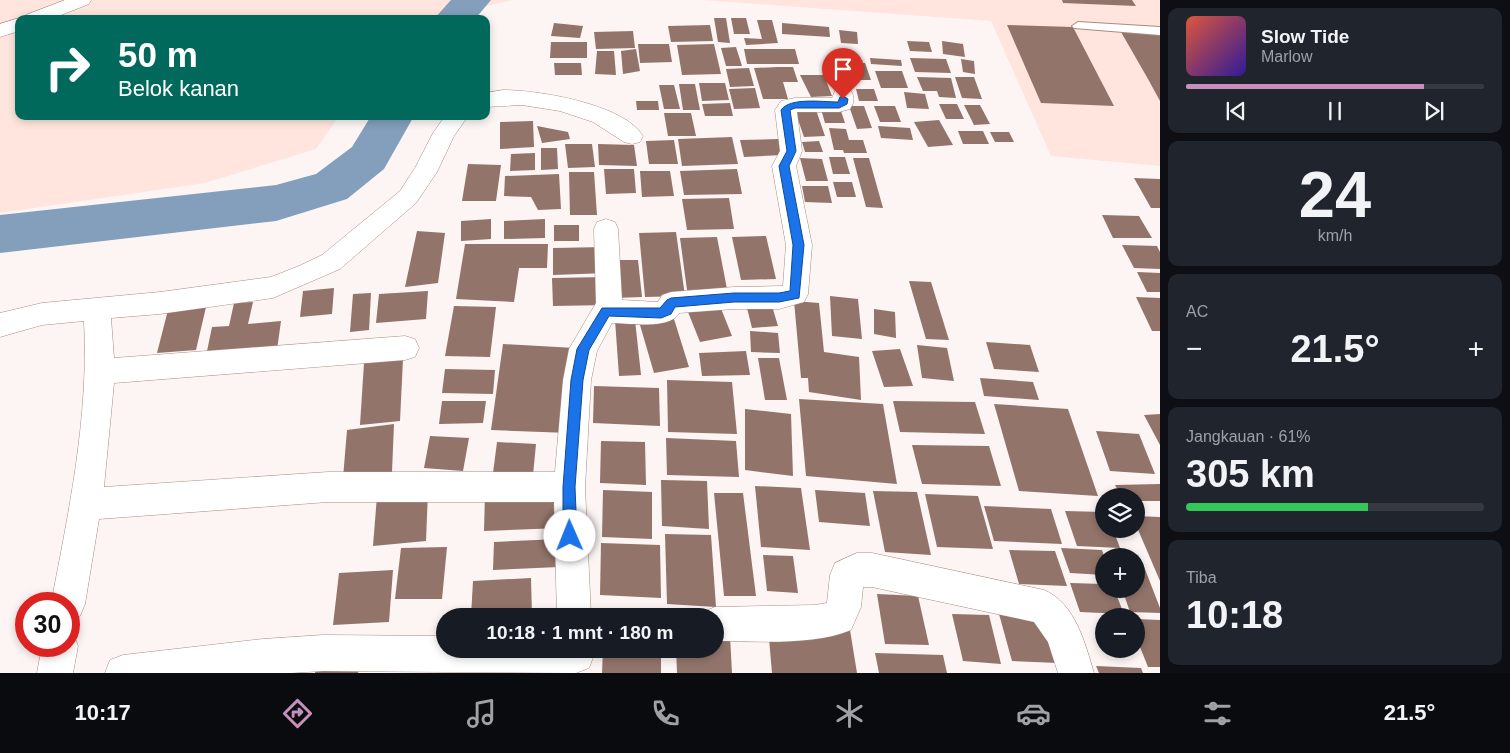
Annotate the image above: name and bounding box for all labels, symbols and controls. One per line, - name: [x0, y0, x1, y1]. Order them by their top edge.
- text: Slow Tide: [1261, 26, 1349, 47]
- icon: right: [35, 35, 100, 100]
- text: 50 m: [118, 35, 198, 74]
- pin: [822, 48, 864, 99]
- text: Marlow: [1261, 48, 1313, 65]
- icon: arrive: [829, 55, 857, 83]
- text: Belok kanan: [118, 76, 239, 101]
- icon: previous: [1222, 97, 1250, 125]
- icon: pause: [1321, 97, 1349, 125]
- icon: next: [1420, 97, 1448, 125]
- text: 24: [1299, 158, 1371, 231]
- text: km/h: [1318, 227, 1352, 244]
- text: AC: [1186, 303, 1208, 320]
- text: 21.5°: [1290, 328, 1380, 370]
- text: −: [1186, 333, 1202, 364]
- text: +: [1468, 333, 1484, 364]
- text: Jangkauan · 61%: [1186, 428, 1311, 445]
- text: 305 km: [1186, 453, 1315, 495]
- map controls: [1095, 488, 1145, 658]
- button: layers: [1095, 488, 1145, 538]
- position arrow: [543, 509, 595, 561]
- button: +: [1095, 548, 1145, 598]
- text: Tiba: [1186, 569, 1217, 586]
- speed limit sign: 30: [15, 592, 80, 657]
- text: 10:18: [1186, 594, 1283, 636]
- button: −: [1095, 608, 1145, 658]
- text: 10:18 · 1 mnt · 180 m: [487, 622, 673, 643]
- icon: directions: [280, 696, 315, 731]
- icon: music: [464, 696, 499, 731]
- icon: phone: [648, 696, 683, 731]
- icon: climate: [832, 696, 867, 731]
- icon: car: [1016, 696, 1051, 731]
- icon: filters: [1200, 696, 1235, 731]
- text: 10:17: [75, 700, 131, 725]
- text: 21.5°: [1384, 700, 1435, 725]

